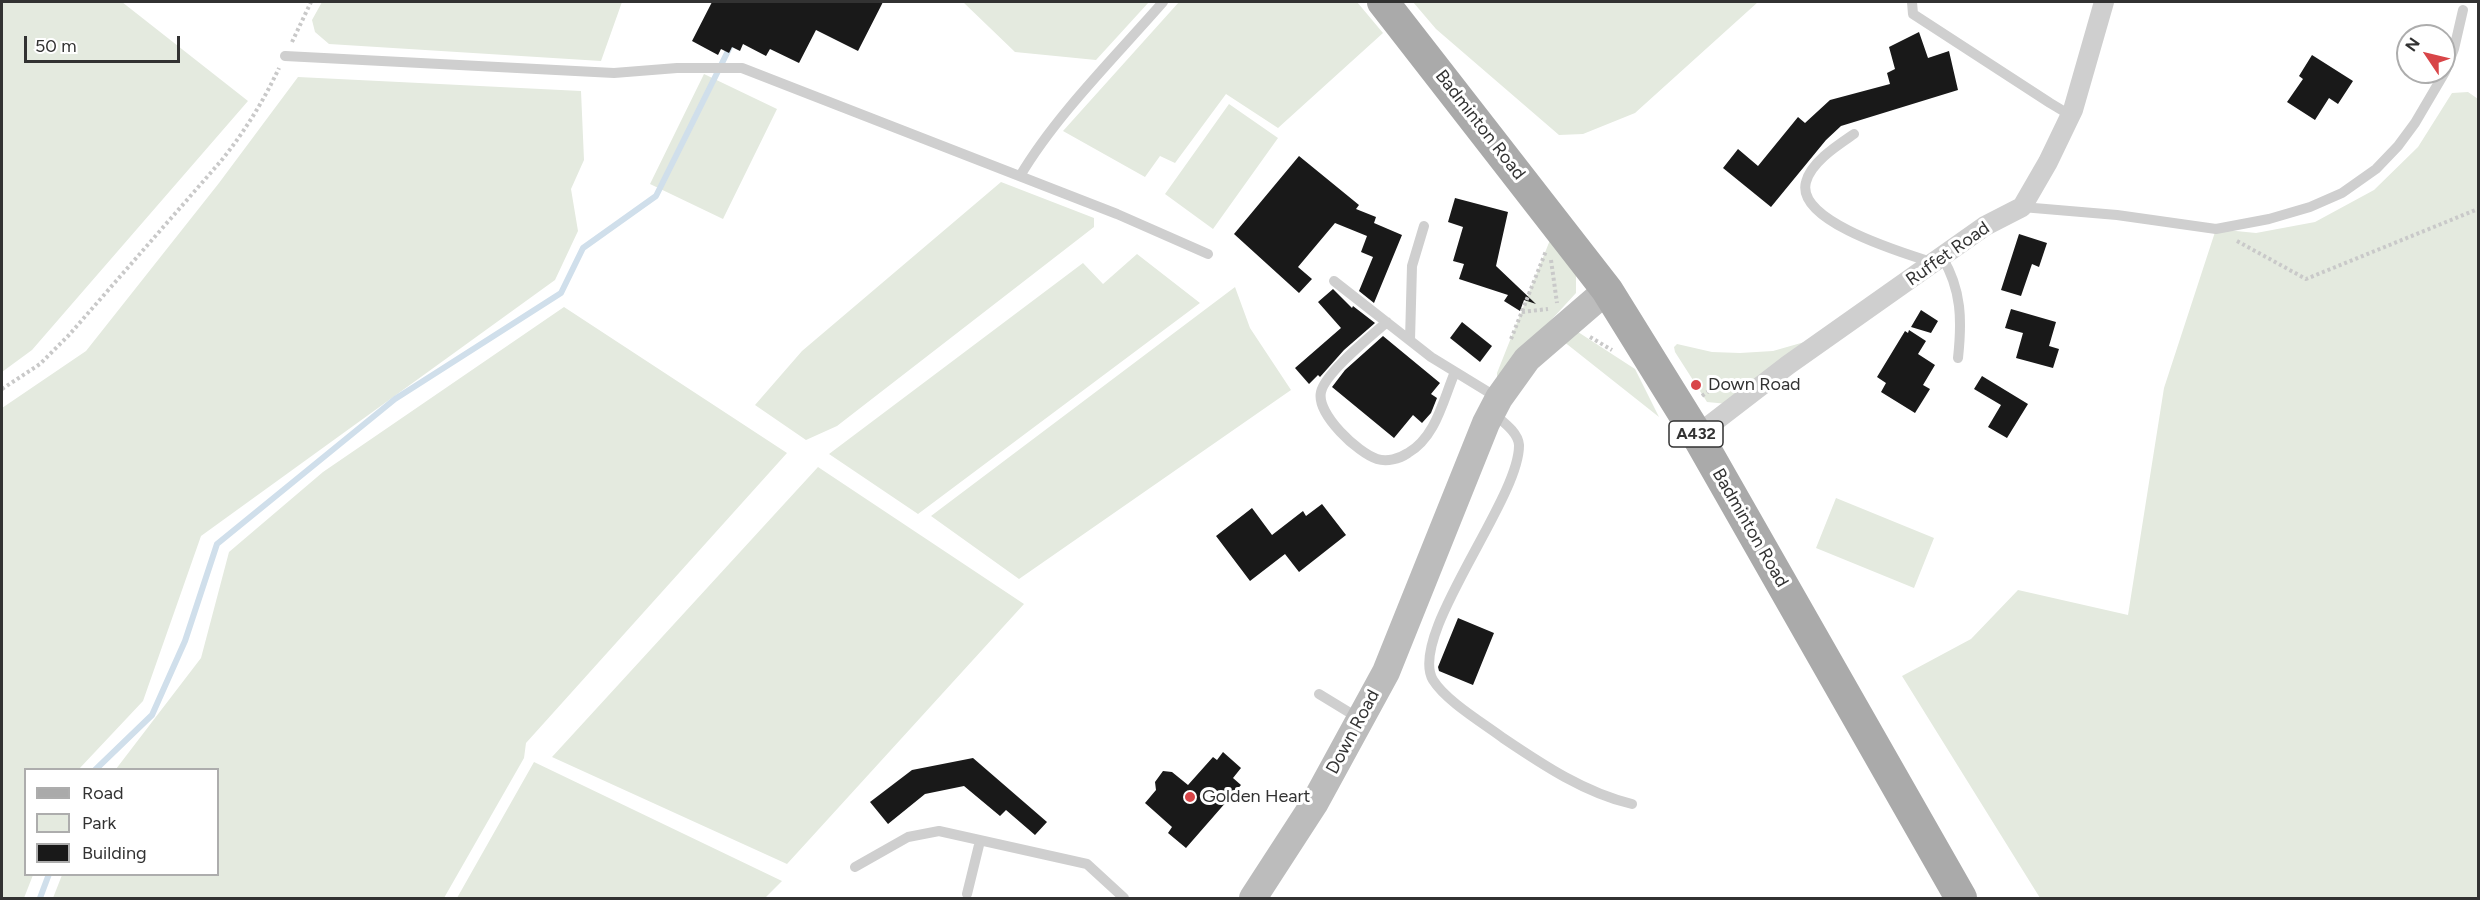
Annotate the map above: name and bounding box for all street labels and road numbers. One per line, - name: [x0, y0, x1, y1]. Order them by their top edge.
- street label: Badminton Road: [1430, 66, 1530, 184]
- street label: Ruffet Road: [1902, 217, 1994, 291]
- road number: A432: [1669, 421, 1723, 447]
- street label: Badminton Road: [1707, 465, 1793, 591]
- street label: Down Road: [1322, 686, 1384, 778]

